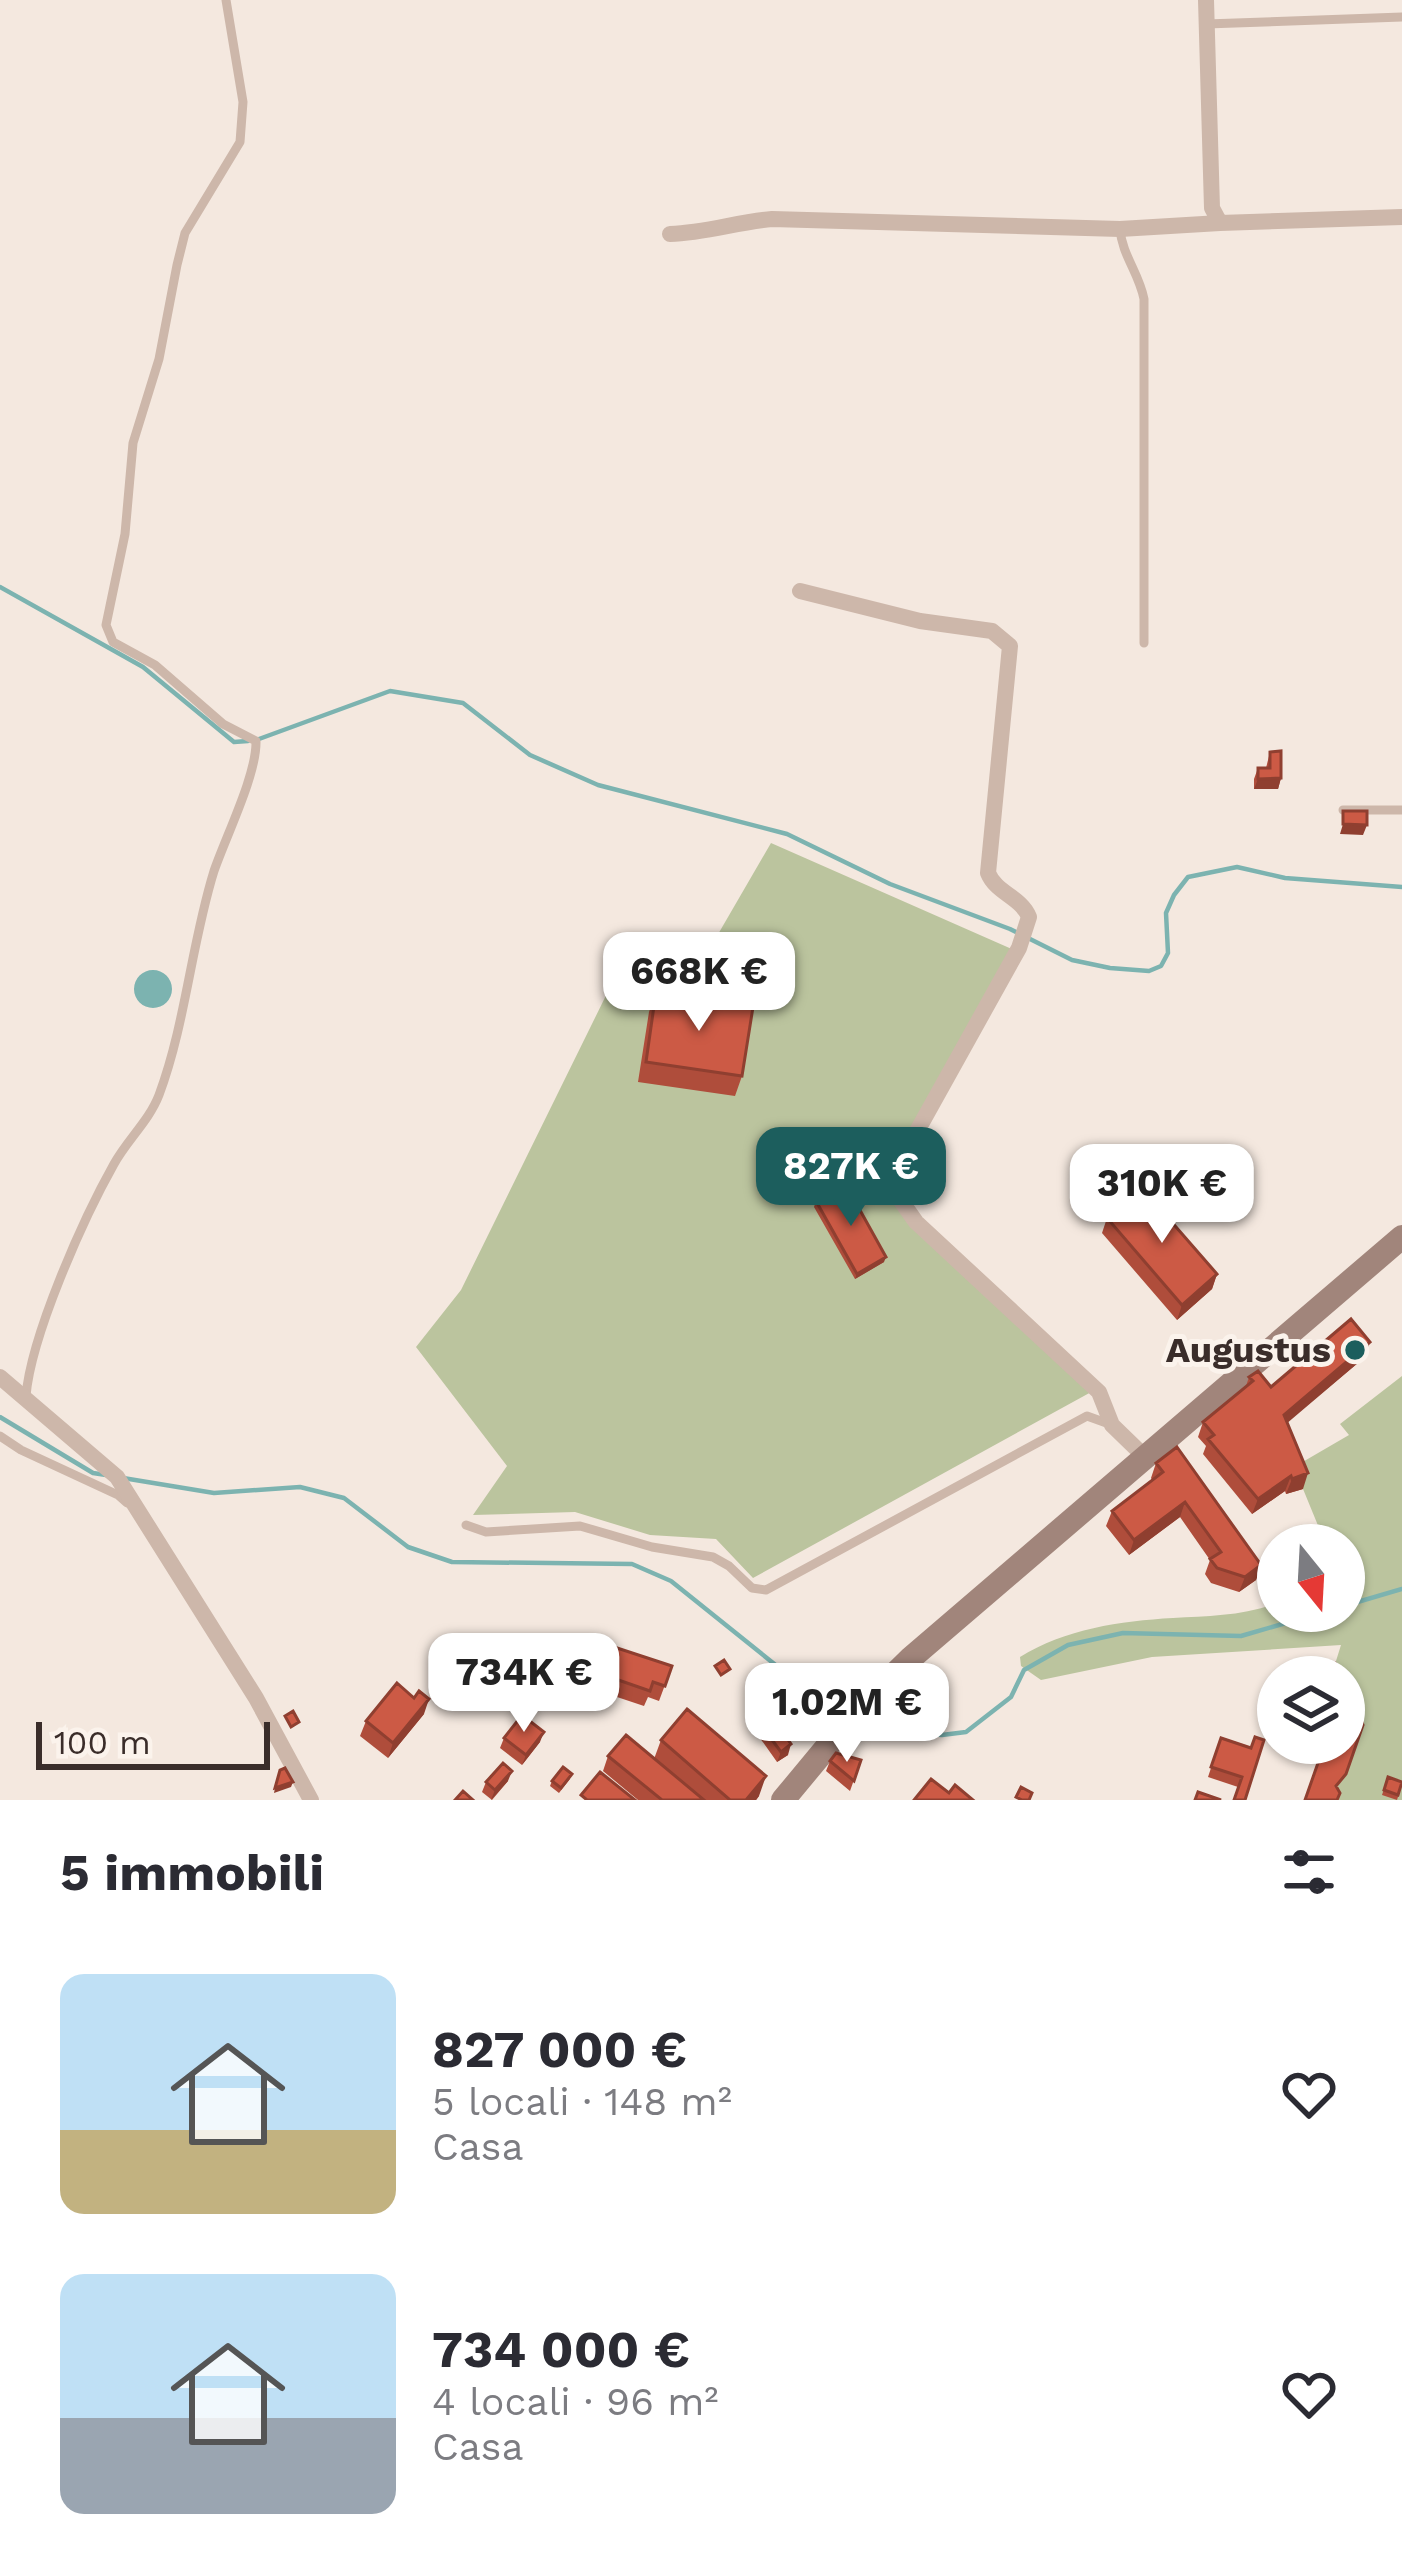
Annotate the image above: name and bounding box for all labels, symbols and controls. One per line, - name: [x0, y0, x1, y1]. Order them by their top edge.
- pin: 668K €: [601, 932, 797, 1034]
- text: 668K €: [630, 948, 768, 993]
- pin: 827K €: [753, 1127, 949, 1229]
- text: 827K €: [783, 1143, 919, 1188]
- pin: 310K €: [1064, 1144, 1260, 1246]
- text: 310K €: [1097, 1160, 1227, 1205]
- place label: Augustus: [1166, 1329, 1331, 1371]
- marker: Augustus: [1342, 1337, 1368, 1363]
- north arrow: [1257, 1524, 1365, 1632]
- map controls: [1257, 1524, 1365, 1764]
- pin: 734K €: [426, 1633, 622, 1735]
- text: 734K €: [455, 1649, 593, 1694]
- button: layers: [1257, 1656, 1365, 1764]
- pin: 1.02M €: [736, 1663, 958, 1765]
- text: 1.02M €: [772, 1679, 922, 1724]
- scale bar: [36, 1716, 270, 1769]
- text: 100 m: [54, 1723, 151, 1762]
- icon: filters: [1276, 1839, 1342, 1905]
- text: 5 immobili: [60, 1843, 324, 1902]
- text: 827 000 €: [432, 2020, 687, 2079]
- icon: home: [156, 2022, 300, 2166]
- icon: heart: [1276, 2061, 1342, 2127]
- text: 5 locali · 148 m²: [432, 2079, 732, 2124]
- text: Casa: [432, 2124, 523, 2169]
- text: 734 000 €: [432, 2320, 690, 2379]
- icon: home: [156, 2322, 300, 2466]
- icon: heart: [1276, 2361, 1342, 2427]
- text: 4 locali · 96 m²: [432, 2379, 719, 2424]
- text: Casa: [432, 2424, 523, 2469]

